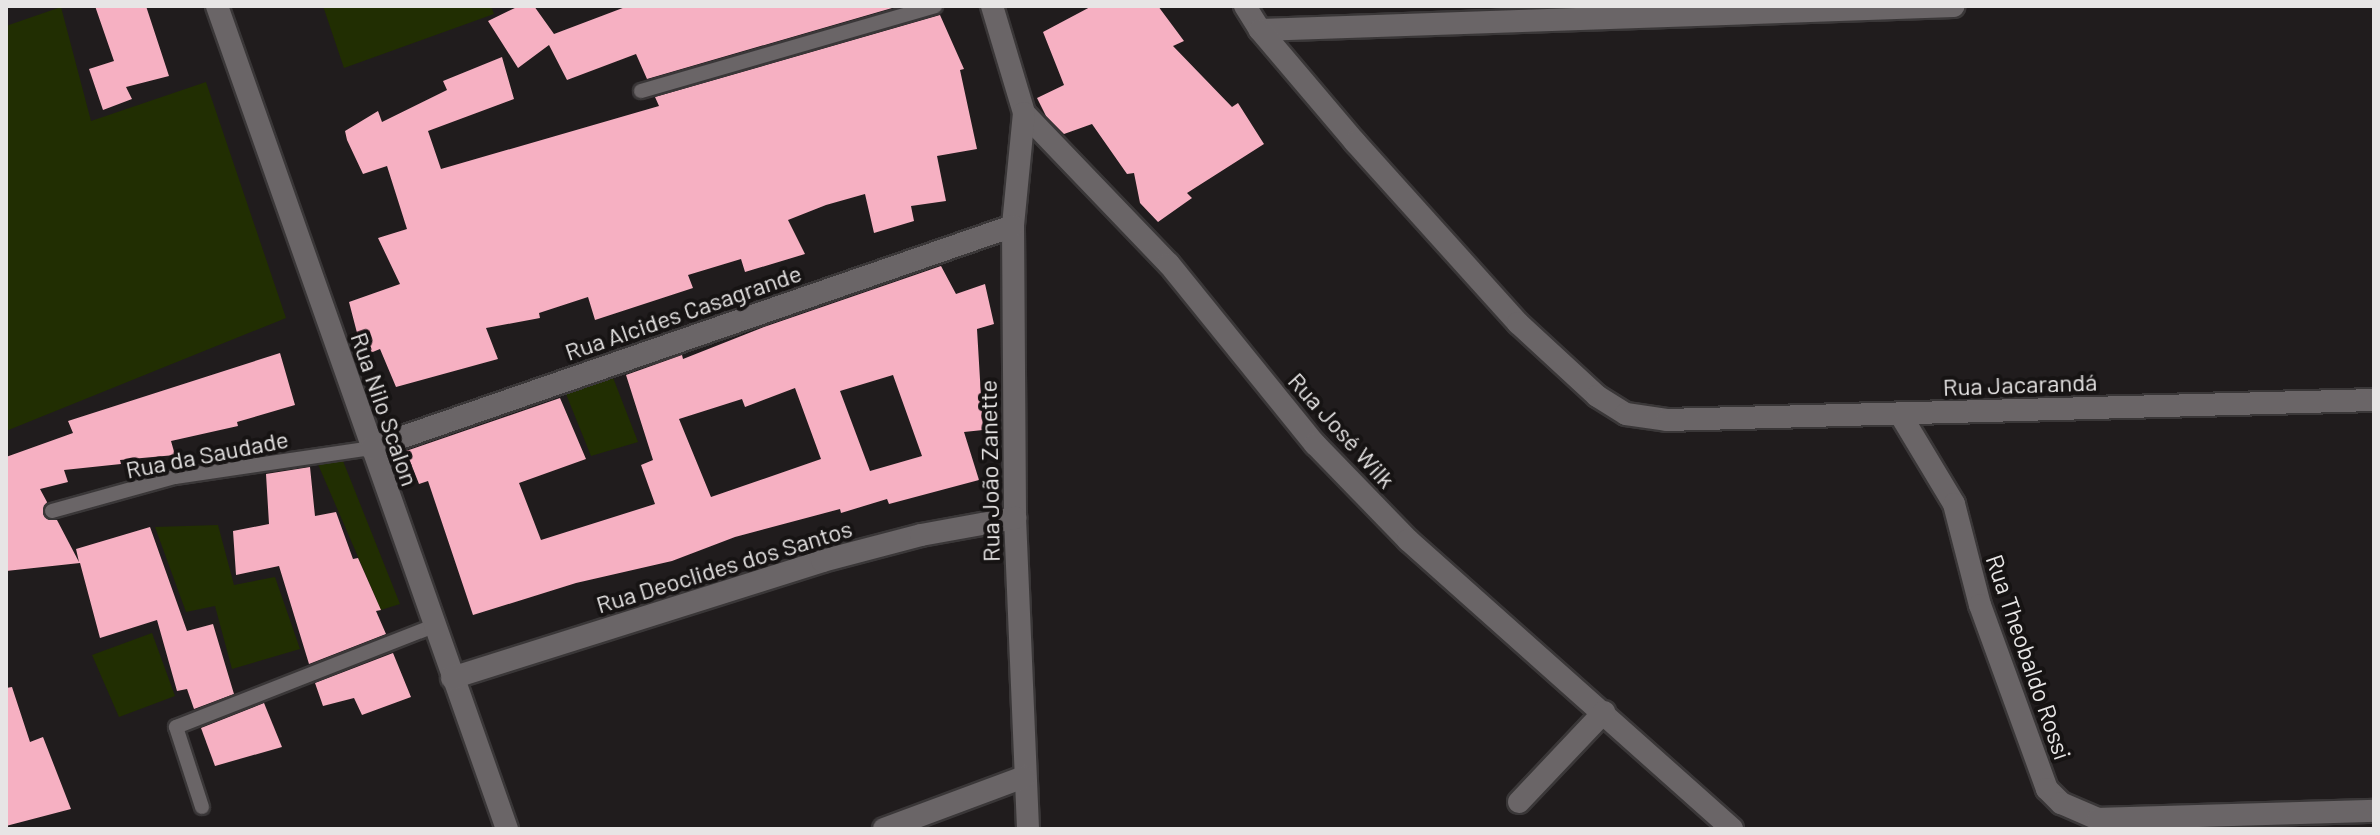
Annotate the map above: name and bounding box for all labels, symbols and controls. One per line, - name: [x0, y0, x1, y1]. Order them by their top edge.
- street label: Rua Alcides Casagrande: [561, 258, 805, 366]
- street label: Rua Nilo Scalon: [345, 328, 425, 490]
- street label: Rua José Wilk: [1283, 366, 1401, 494]
- street label: Rua Jacarandá: [1942, 367, 2098, 401]
- street label: Rua João Zanette: [973, 380, 1005, 562]
- street label: Rua da Saudade: [123, 424, 291, 484]
- street label: Rua Deoclides dos Santos: [593, 513, 855, 619]
- street label: Rua Theobaldo Rossi: [1980, 551, 2078, 763]

